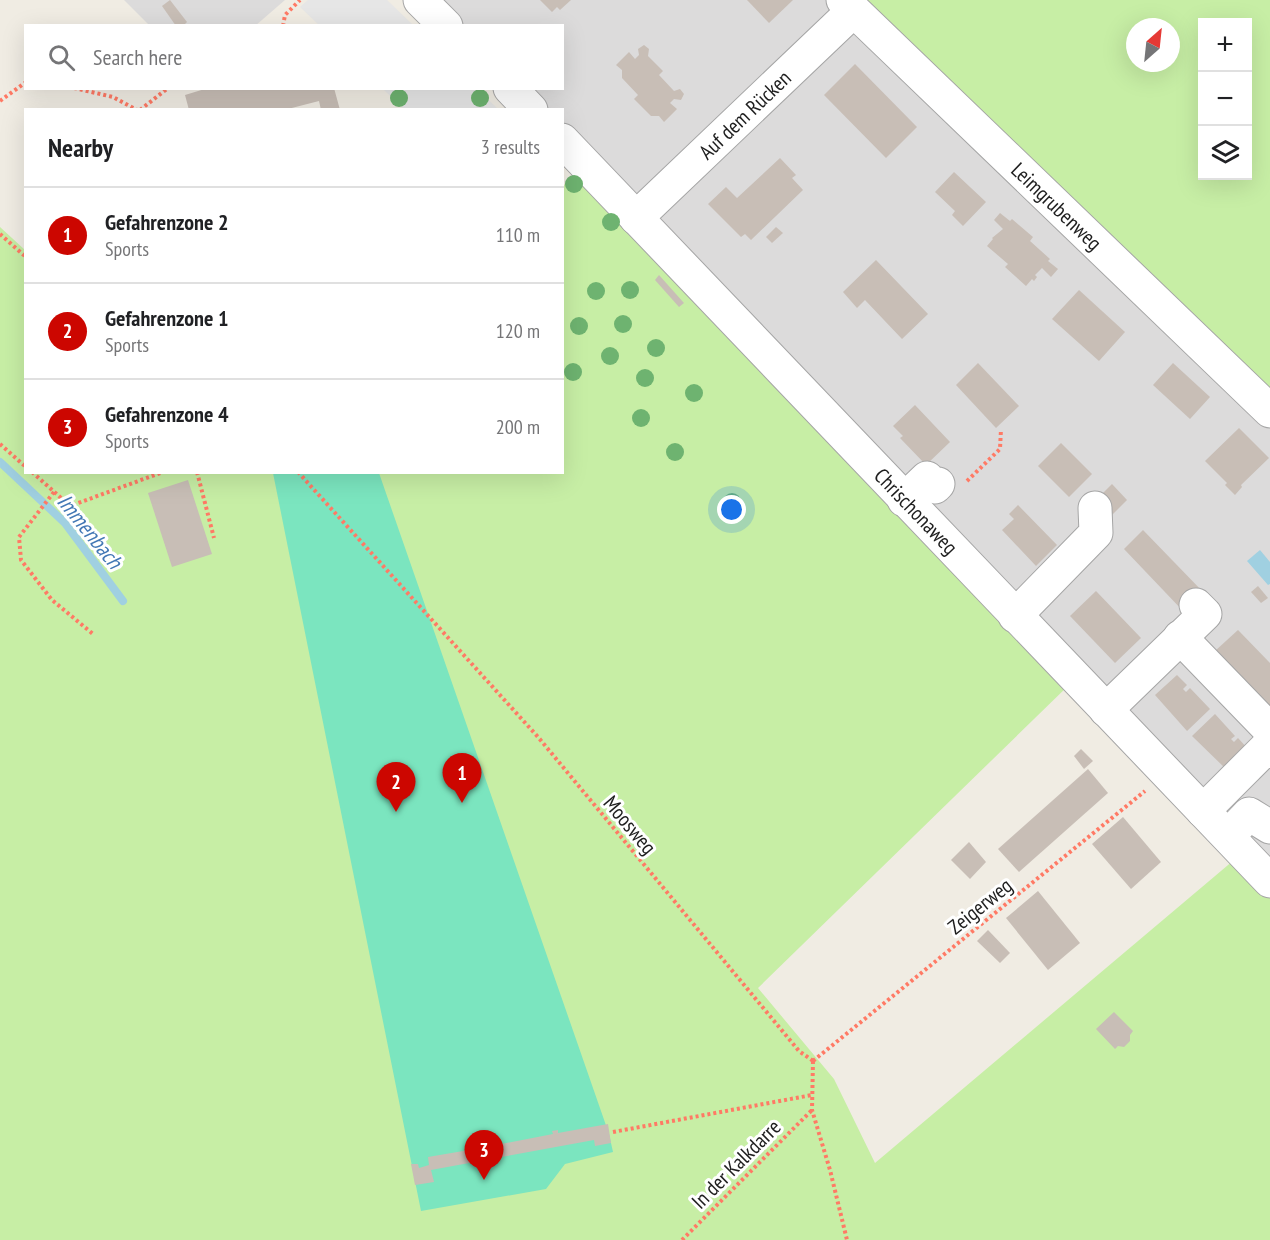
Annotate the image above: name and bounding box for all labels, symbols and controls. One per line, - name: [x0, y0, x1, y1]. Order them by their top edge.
- north arrow: [1126, 18, 1180, 72]
- map controls: [1198, 18, 1252, 180]
- button: +: [1198, 18, 1252, 72]
- search box: [24, 24, 564, 90]
- icon: search: [45, 41, 78, 74]
- text: Search here: [93, 43, 182, 71]
- street label: Auf dem Rücken: [693, 64, 796, 165]
- button: −: [1198, 72, 1252, 126]
- button: layers: [1198, 126, 1252, 180]
- text: Nearby: [48, 131, 113, 164]
- text: 3 results: [481, 134, 540, 160]
- street label: Leimgrubenweg: [1006, 156, 1108, 256]
- text: Gefahrenzone 2: [105, 208, 228, 236]
- text: 1: [63, 222, 72, 248]
- text: 110 m: [496, 222, 540, 248]
- text: Sports: [105, 236, 149, 262]
- text: Gefahrenzone 1: [105, 304, 228, 332]
- text: 2: [63, 318, 72, 344]
- text: 120 m: [496, 318, 540, 344]
- text: Sports: [105, 332, 149, 358]
- text: Gefahrenzone 4: [105, 400, 228, 428]
- text: 3: [63, 414, 72, 440]
- text: 200 m: [496, 414, 540, 440]
- text: Sports: [105, 428, 149, 454]
- street label: Chrischonaweg: [869, 462, 964, 560]
- water label: Immenbach: [51, 488, 130, 575]
- your location: [717, 495, 746, 524]
- pin: 1: [442, 754, 482, 803]
- pin: 2: [376, 762, 416, 812]
- street label: Moosweg: [598, 790, 662, 860]
- street label: Zeigerweg: [942, 872, 1018, 940]
- street label: In der Kalkdarre: [686, 1114, 786, 1214]
- pin: 3: [464, 1130, 504, 1180]

